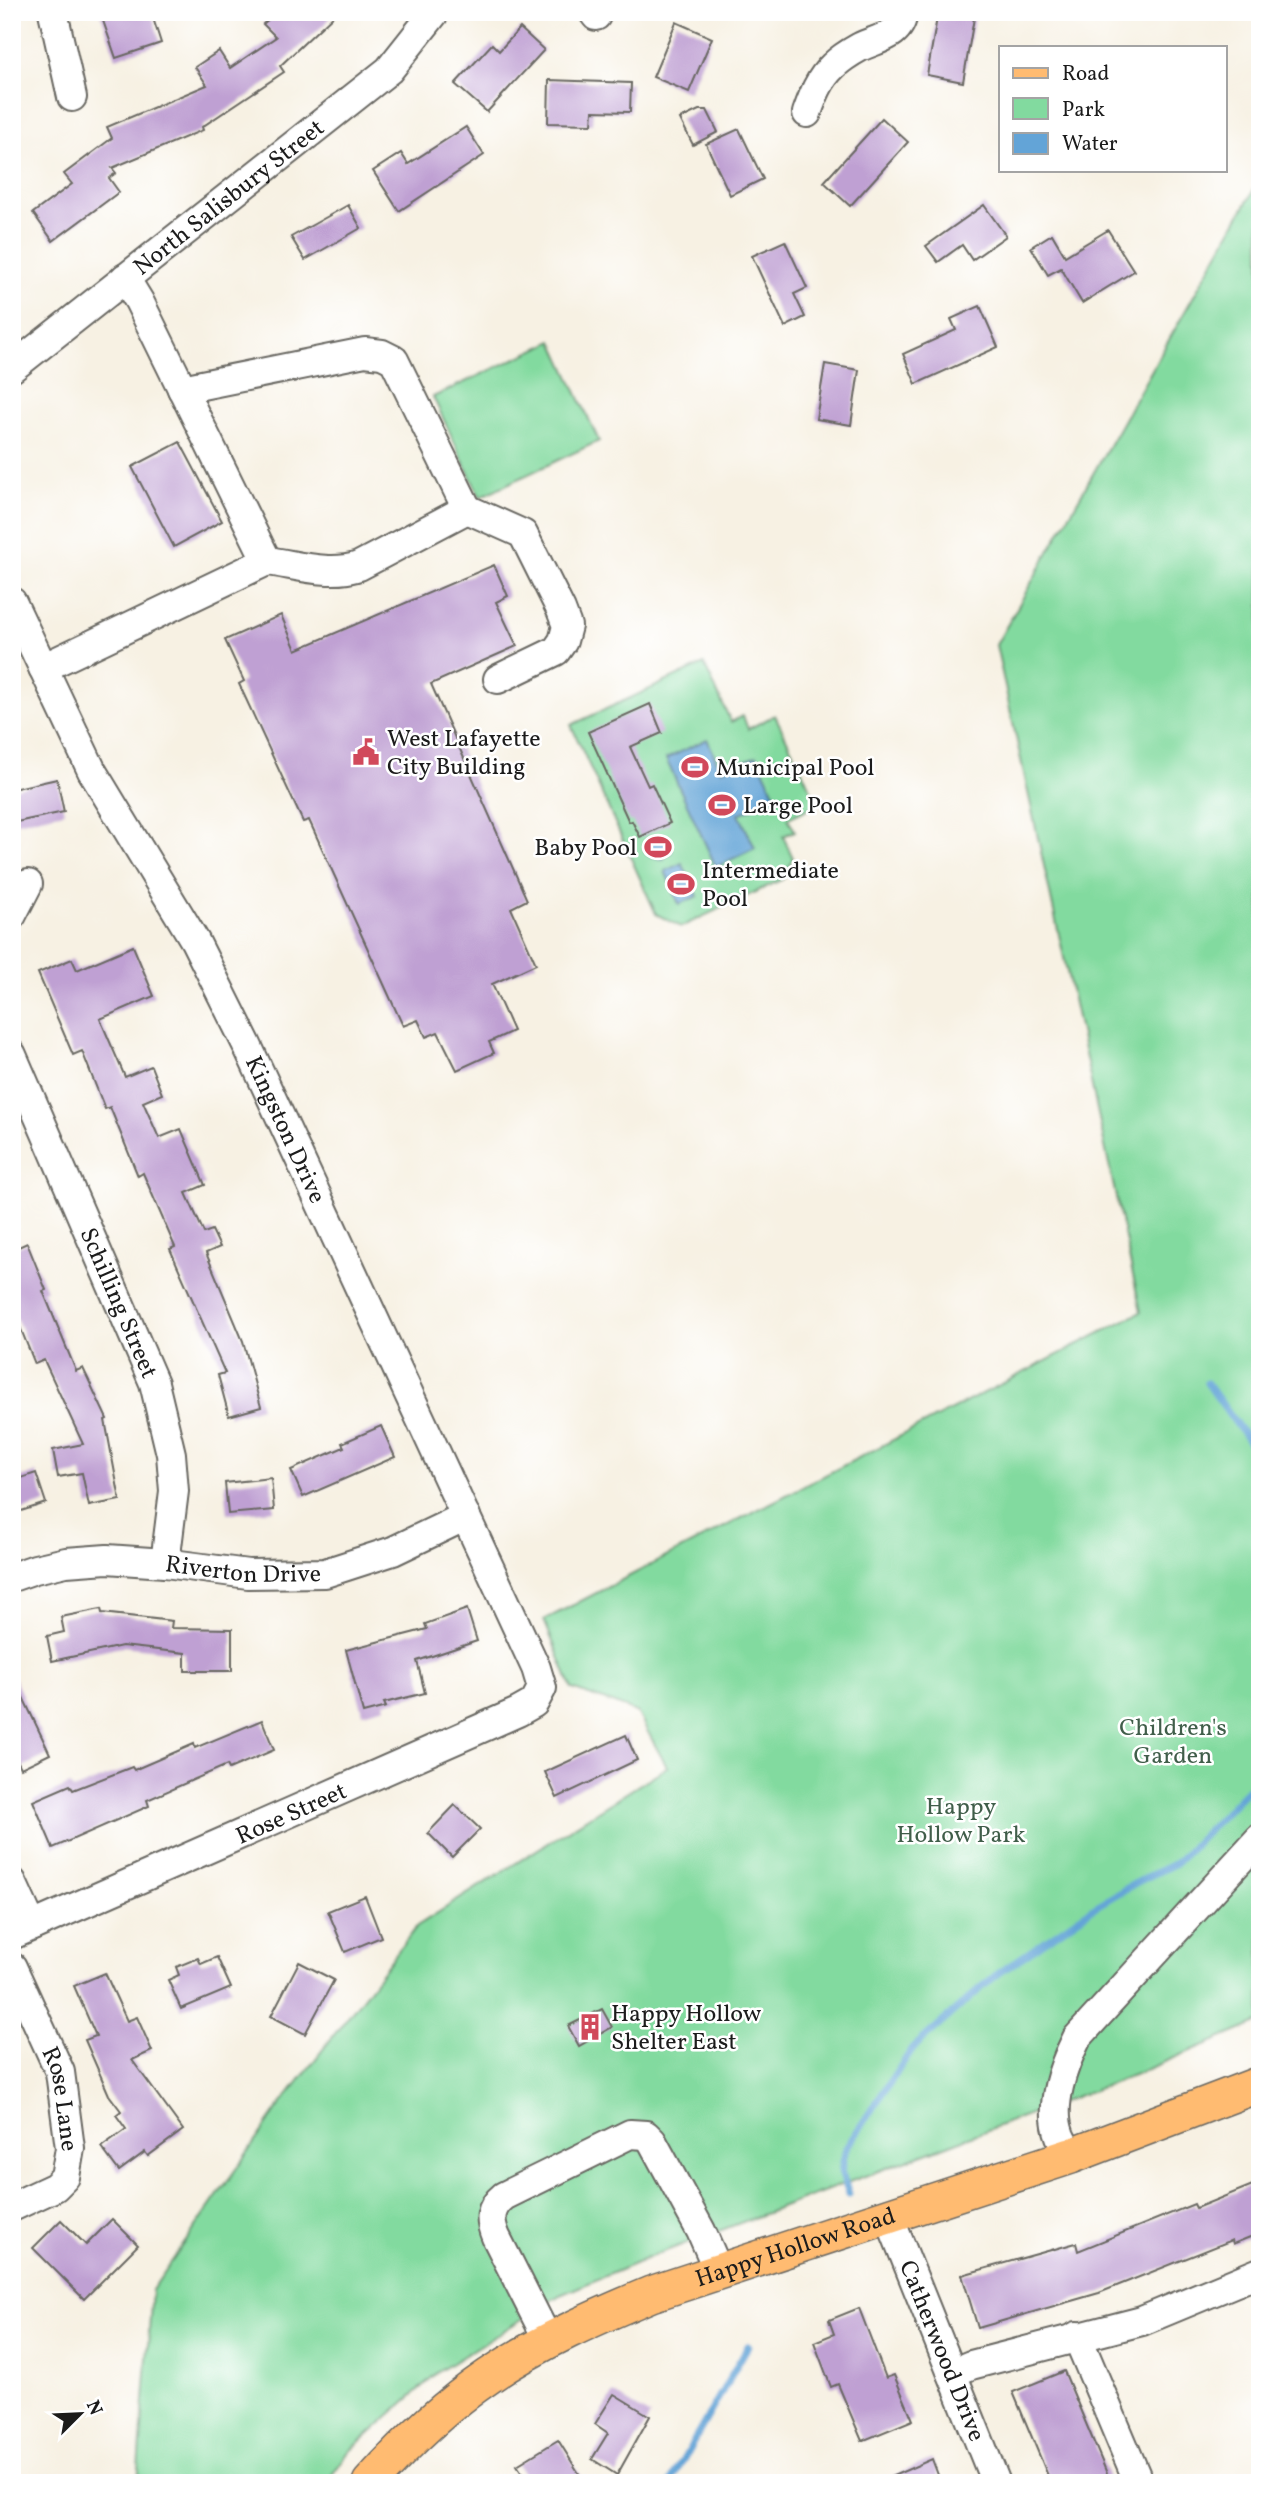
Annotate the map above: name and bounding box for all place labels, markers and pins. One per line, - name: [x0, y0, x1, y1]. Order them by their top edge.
- place label: West Lafayette City Building: [387, 723, 541, 785]
- public building icon: West Lafayette City Building: [351, 737, 381, 767]
- sports icon: Municipal Pool: [680, 752, 710, 782]
- place label: Municipal Pool: [716, 752, 875, 786]
- sports icon: Large Pool: [707, 790, 737, 820]
- place label: Large Pool: [743, 790, 853, 824]
- place label: Baby Pool: [534, 832, 637, 866]
- sports icon: Baby Pool: [643, 832, 673, 862]
- place label: Intermediate Pool: [702, 855, 839, 917]
- sports icon: Intermediate Pool: [666, 869, 696, 899]
- place label: Happy Hollow Shelter East: [611, 1998, 762, 2060]
- building icon: Happy Hollow Shelter East: [575, 2012, 605, 2042]

